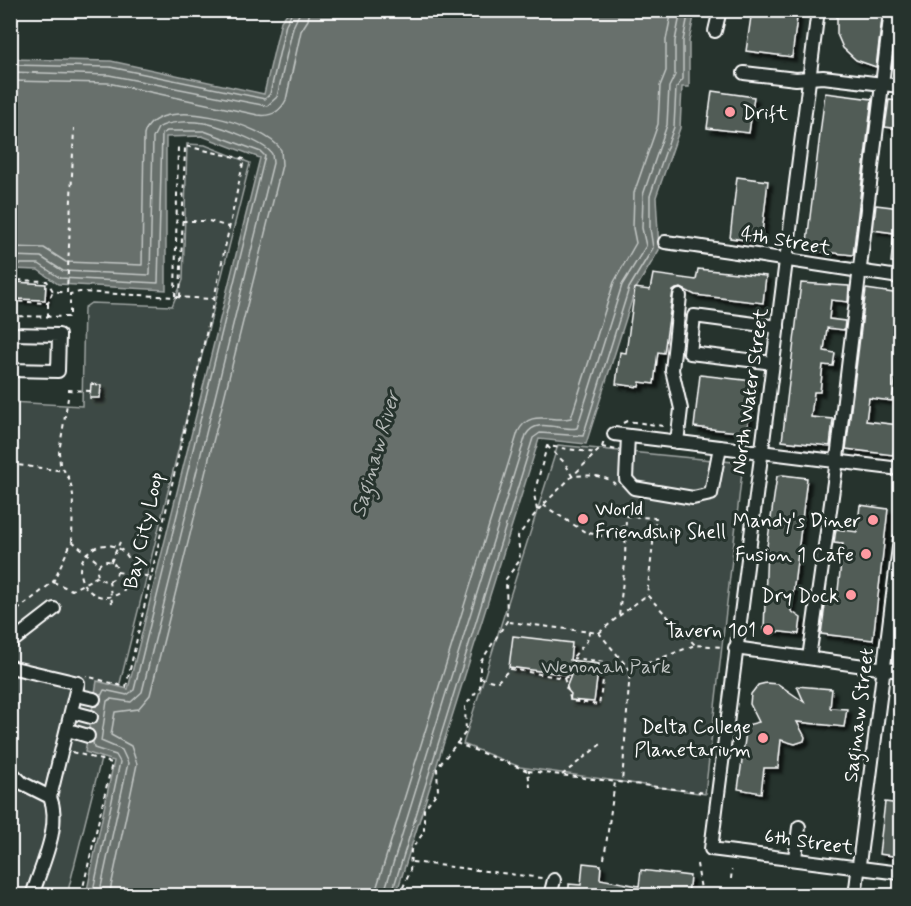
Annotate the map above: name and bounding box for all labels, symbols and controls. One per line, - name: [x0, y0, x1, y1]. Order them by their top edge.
- place label: Drift: [742, 100, 788, 127]
- marker: Drift: [723, 105, 737, 119]
- street label: 4th Street: [739, 220, 833, 263]
- street label: North Water Street: [725, 306, 776, 476]
- water label: Saginaw River: [345, 386, 410, 521]
- street label: Bay City Loop: [118, 469, 171, 592]
- place label: World Friendship Shell: [595, 496, 726, 546]
- place label: Mandy's Diner: [733, 508, 861, 535]
- marker: World Friendship Shell: [576, 512, 590, 526]
- marker: Mandy's Diner: [866, 513, 880, 527]
- place label: Fusion 1 Cafe: [735, 542, 854, 569]
- marker: Fusion 1 Cafe: [859, 547, 873, 561]
- place label: Dry Dock: [761, 583, 839, 610]
- marker: Dry Dock: [844, 588, 858, 602]
- place label: Tavern 101: [665, 618, 756, 645]
- marker: Tavern 101: [761, 623, 775, 637]
- street label: Saginaw Street: [838, 646, 883, 784]
- park label: Wenonah Park: [541, 654, 671, 681]
- place label: Delta College Planetarium: [634, 714, 751, 764]
- marker: Delta College Planetarium: [756, 731, 770, 745]
- street label: 6th Street: [762, 823, 855, 862]

